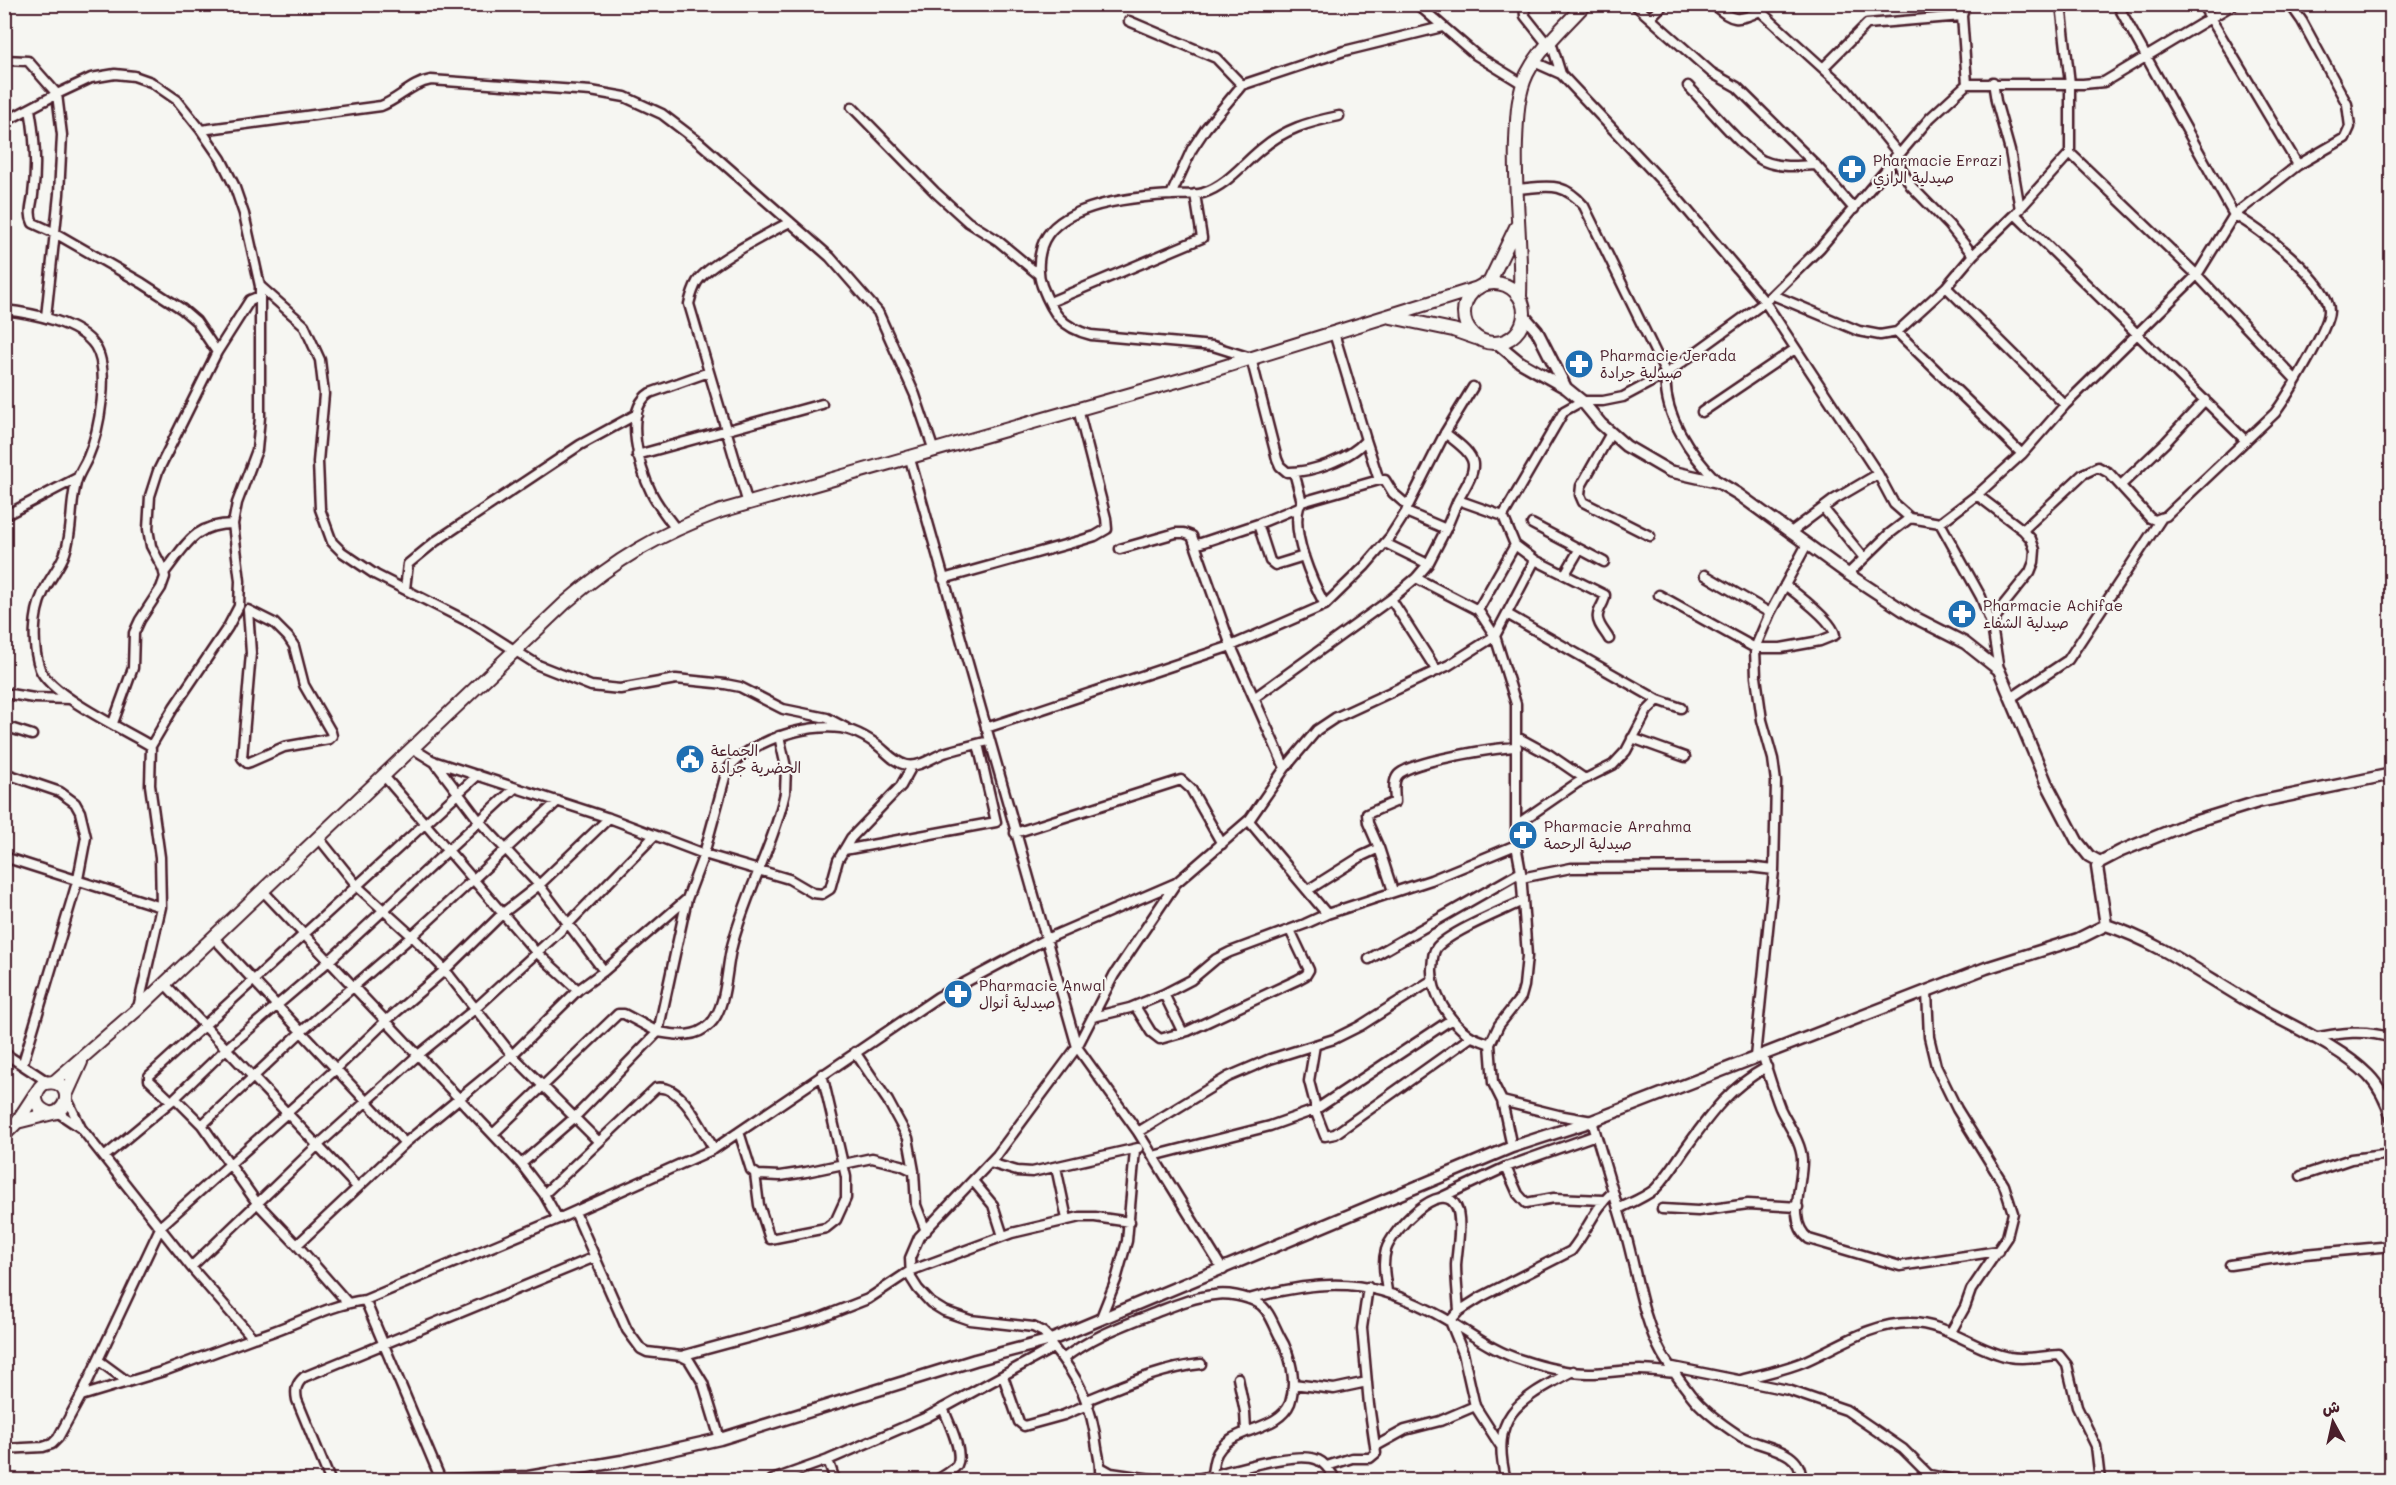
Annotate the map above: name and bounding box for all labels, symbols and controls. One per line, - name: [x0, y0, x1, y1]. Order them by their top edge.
- place label: Pharmacie Errazi صيدلية الرازي: [1873, 150, 2002, 189]
- pharmacy icon: Pharmacie Errazi صيدلية الرازي: [1836, 153, 1868, 185]
- place label: Pharmacie Jerada صيدلية جرادة: [1600, 345, 1737, 382]
- pharmacy icon: Pharmacie Jerada صيدلية جرادة: [1563, 348, 1595, 380]
- place label: Pharmacie Achifae صيدلية الشفاء: [1983, 595, 2123, 632]
- pharmacy icon: Pharmacie Achifae صيدلية الشفاء: [1946, 598, 1978, 630]
- place label: الجماعة الحضرية جرادة: [711, 740, 801, 777]
- public building icon: الجماعة الحضرية جرادة: [674, 743, 706, 775]
- place label: Pharmacie Arrahma صيدلية الرحمة: [1544, 816, 1692, 853]
- pharmacy icon: Pharmacie Arrahma صيدلية الرحمة: [1507, 819, 1539, 851]
- place label: Pharmacie Anwal صيدلية أنوال: [979, 975, 1106, 1012]
- pharmacy icon: Pharmacie Anwal صيدلية أنوال: [942, 978, 974, 1010]
- north arrow: [2303, 1392, 2363, 1452]
- text: ش: [2321, 1395, 2341, 1418]

